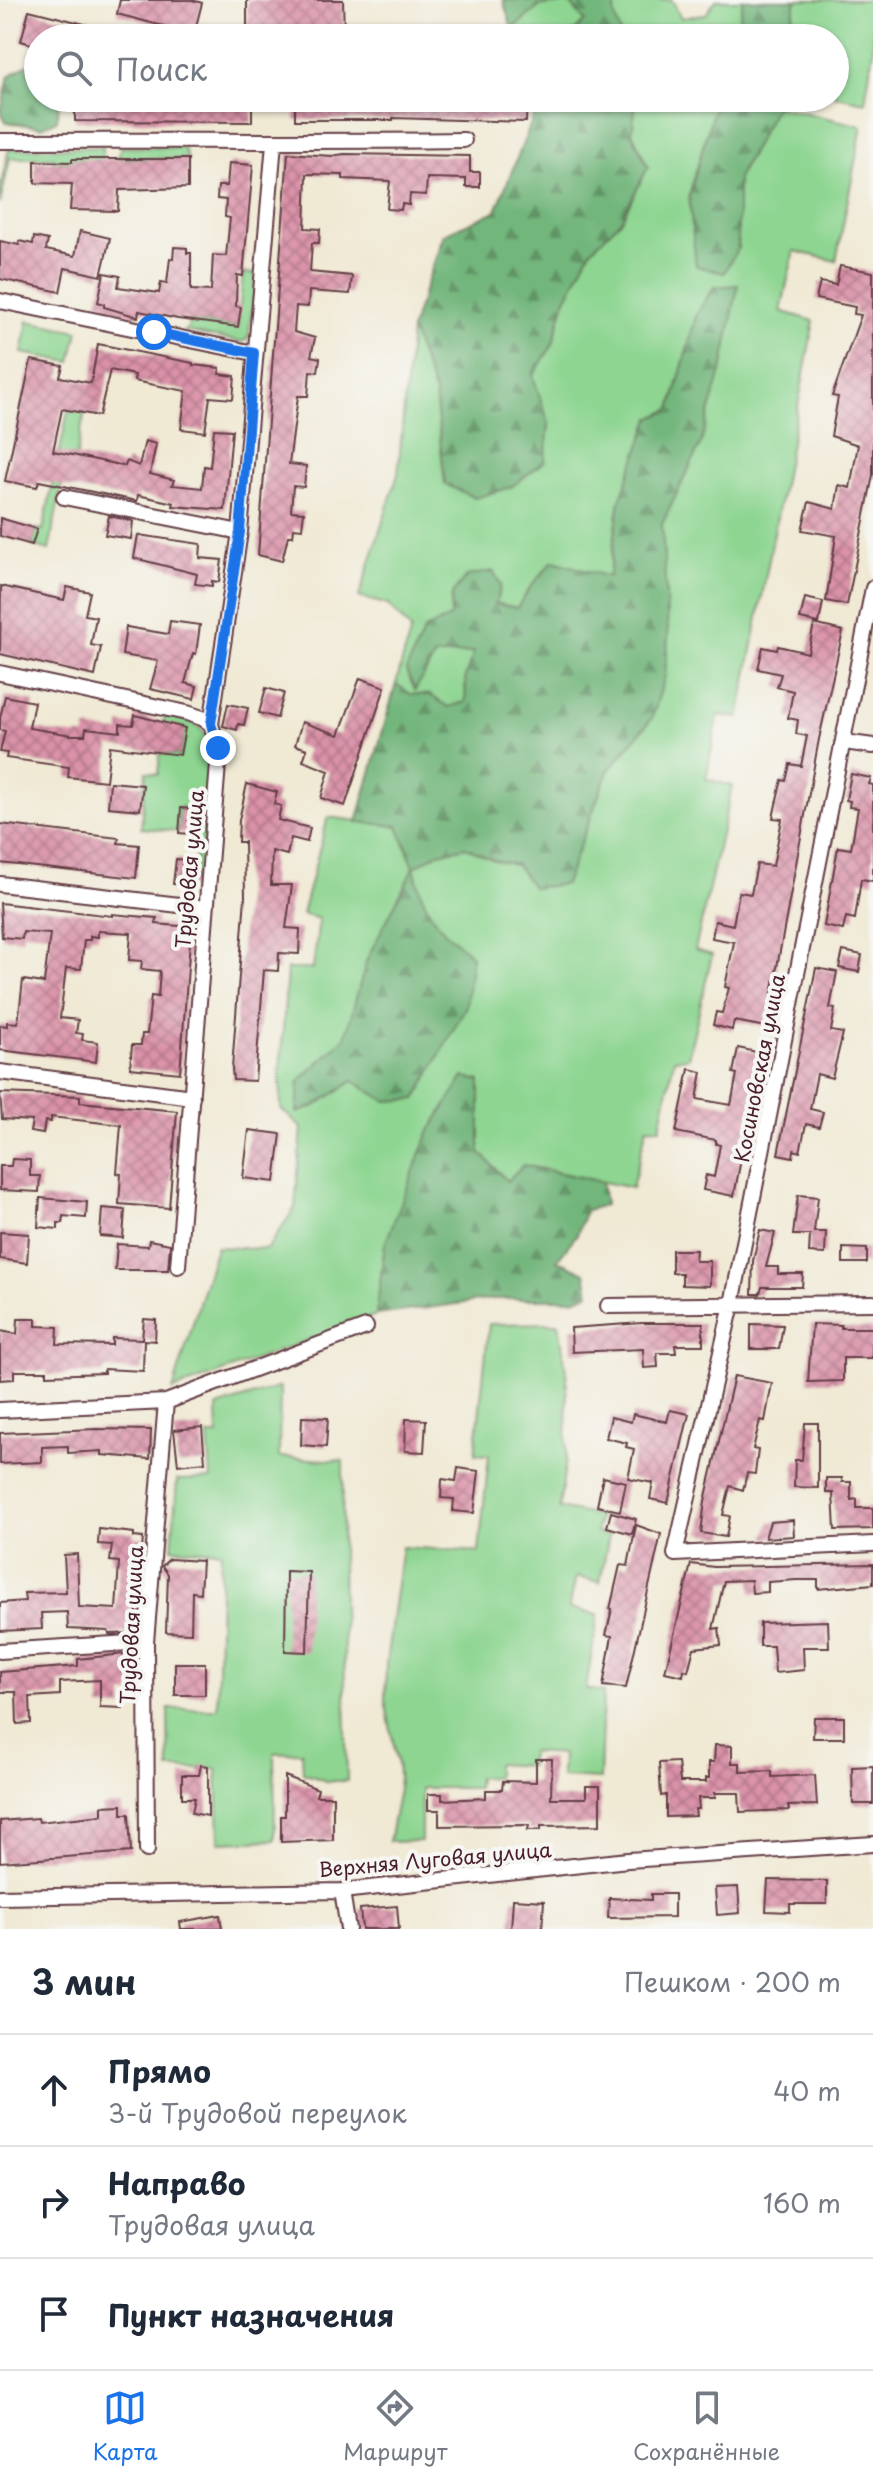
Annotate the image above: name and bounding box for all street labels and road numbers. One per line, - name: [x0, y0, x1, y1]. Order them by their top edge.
- street label: Трудовая улица: [167, 788, 211, 950]
- street label: Косиновская улица: [726, 971, 792, 1165]
- street label: Трудовая улица: [112, 1544, 150, 1705]
- street label: Верхняя Луговая улица: [317, 1834, 553, 1884]

